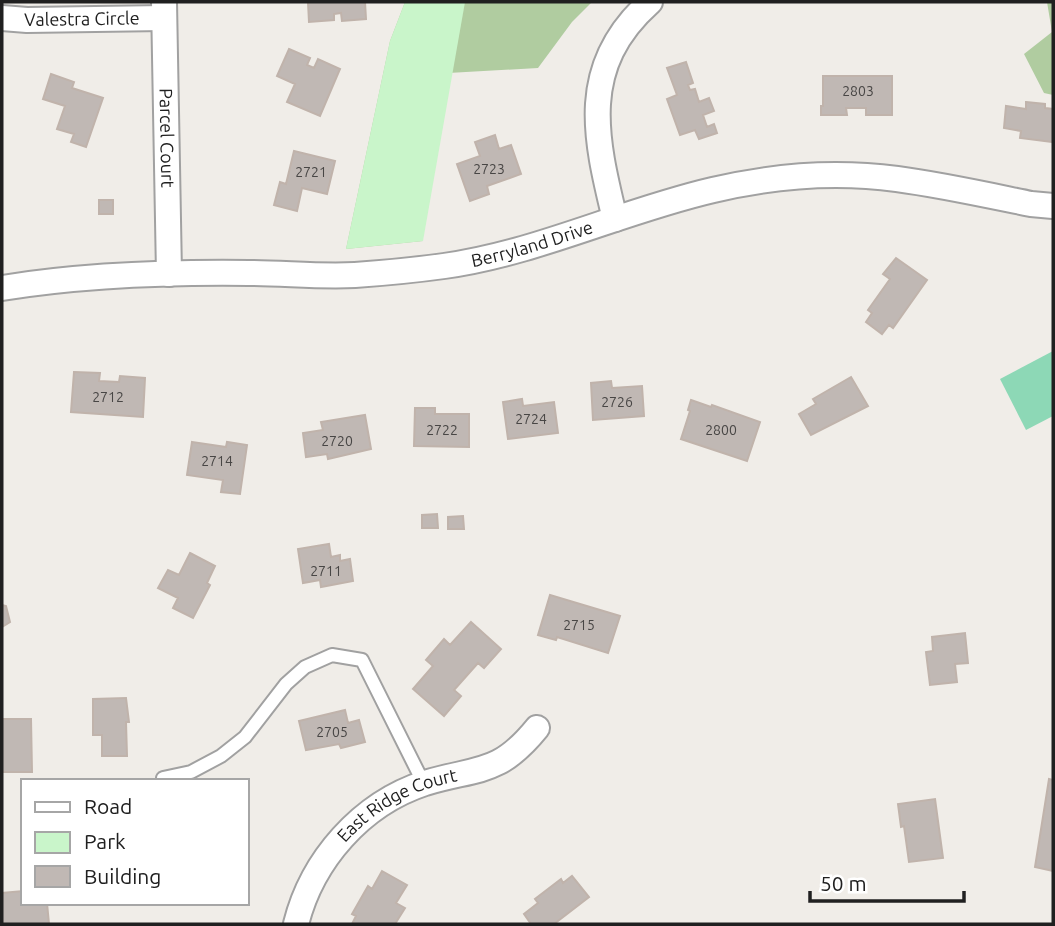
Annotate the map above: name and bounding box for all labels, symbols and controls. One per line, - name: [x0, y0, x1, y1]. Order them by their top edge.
- street label: Valestra Circle: [24, 7, 140, 29]
- house number: 2803: [842, 83, 874, 99]
- street label: Parcel Court: [157, 88, 178, 188]
- house number: 2723: [473, 161, 505, 177]
- house number: 2721: [295, 164, 327, 180]
- street label: Berryland Drive: [469, 216, 595, 270]
- house number: 2712: [92, 389, 124, 405]
- house number: 2726: [601, 394, 633, 410]
- house number: 2724: [515, 411, 547, 427]
- house number: 2722: [426, 422, 458, 438]
- house number: 2800: [705, 422, 737, 438]
- house number: 2720: [321, 433, 353, 449]
- house number: 2714: [201, 453, 233, 469]
- house number: 2711: [310, 563, 342, 579]
- house number: 2715: [563, 617, 595, 633]
- house number: 2705: [316, 724, 348, 740]
- street label: East Ridge Court: [333, 764, 458, 845]
- legend: [21, 779, 248, 905]
- text: Road: [84, 794, 132, 818]
- text: Park: [84, 829, 126, 853]
- scale bar: [810, 860, 964, 904]
- text: Building: [84, 864, 161, 888]
- text: 50 m: [820, 871, 867, 895]

